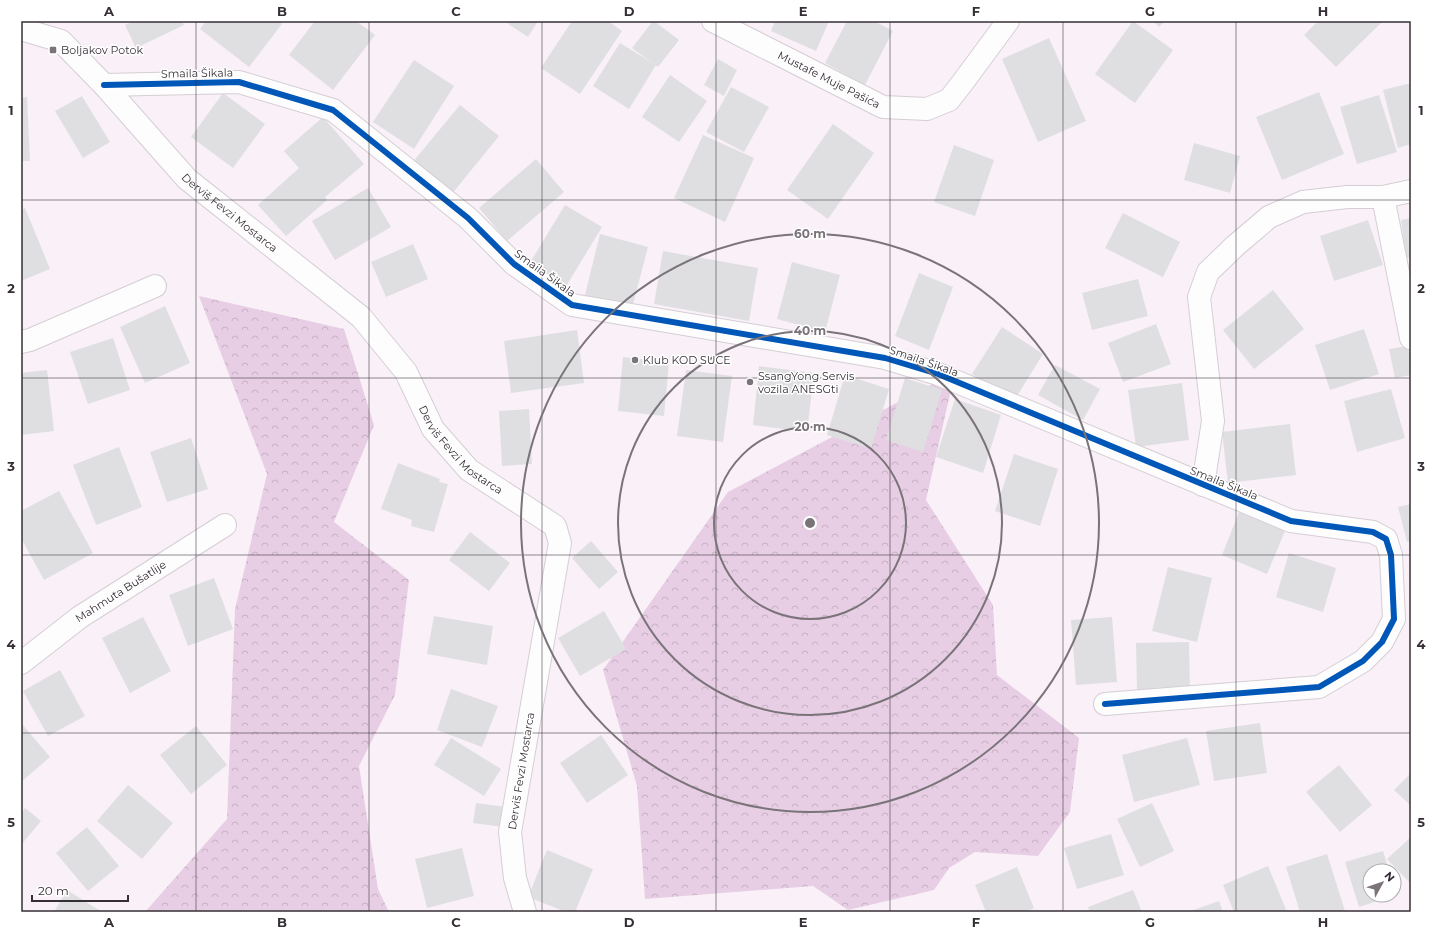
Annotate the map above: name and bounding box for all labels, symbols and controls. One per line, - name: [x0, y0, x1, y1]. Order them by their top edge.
- text: A: [103, 3, 115, 19]
- text: B: [277, 3, 287, 19]
- text: C: [451, 3, 461, 19]
- text: D: [624, 3, 635, 19]
- text: E: [799, 3, 808, 19]
- text: F: [972, 3, 980, 19]
- text: G: [1145, 3, 1155, 19]
- text: H: [1318, 3, 1328, 19]
- place label: Boljakov Potok: [61, 43, 143, 57]
- marker: Boljakov Potok: [48, 45, 58, 55]
- street label: Mustafe Muje Pašića: [775, 48, 883, 111]
- street label: Smaila Šikala: [161, 65, 233, 81]
- text: 1: [8, 102, 14, 118]
- text: 1: [1418, 102, 1424, 118]
- street label: Derviš Fevzi Mostarca: [178, 171, 280, 255]
- text: 60 m: [794, 226, 826, 241]
- street label: Smaila Šikala: [512, 246, 578, 300]
- text: 2: [7, 280, 15, 296]
- text: 2: [1417, 280, 1425, 296]
- text: 40 m: [794, 323, 826, 338]
- street label: Smaila Šikala: [888, 343, 960, 379]
- place label: Klub KOD SUCE: [643, 353, 731, 367]
- marker: Klub KOD SUCE: [630, 355, 640, 365]
- place label: SsangYong Servis vozila ANESGti: [758, 369, 855, 396]
- marker: SsangYong Servis vozila ANESGti: [745, 377, 755, 387]
- street label: Derviš Fevzi Mostarca: [416, 403, 505, 497]
- text: 20 m: [794, 419, 826, 434]
- text: 3: [6, 458, 15, 474]
- text: 3: [1416, 458, 1425, 474]
- street label: Smaila Šikala: [1188, 463, 1260, 503]
- centre of rings: [803, 516, 817, 530]
- street label: Mahmuta Bušatlije: [73, 557, 169, 625]
- text: 4: [7, 636, 16, 652]
- text: 4: [1417, 636, 1426, 652]
- street label: Derviš Fevzi Mostarca: [505, 711, 537, 831]
- text: 5: [7, 814, 15, 830]
- text: 5: [1417, 814, 1425, 830]
- north arrow: [1362, 863, 1402, 903]
- text: N: [1381, 869, 1398, 884]
- scale bar: [32, 877, 128, 903]
- text: 20 m: [38, 883, 69, 898]
- text: A: [103, 914, 115, 930]
- text: B: [277, 914, 287, 930]
- text: C: [451, 914, 461, 930]
- text: D: [624, 914, 635, 930]
- text: E: [799, 914, 808, 930]
- text: F: [972, 914, 980, 930]
- text: G: [1145, 914, 1155, 930]
- text: H: [1318, 914, 1328, 930]

